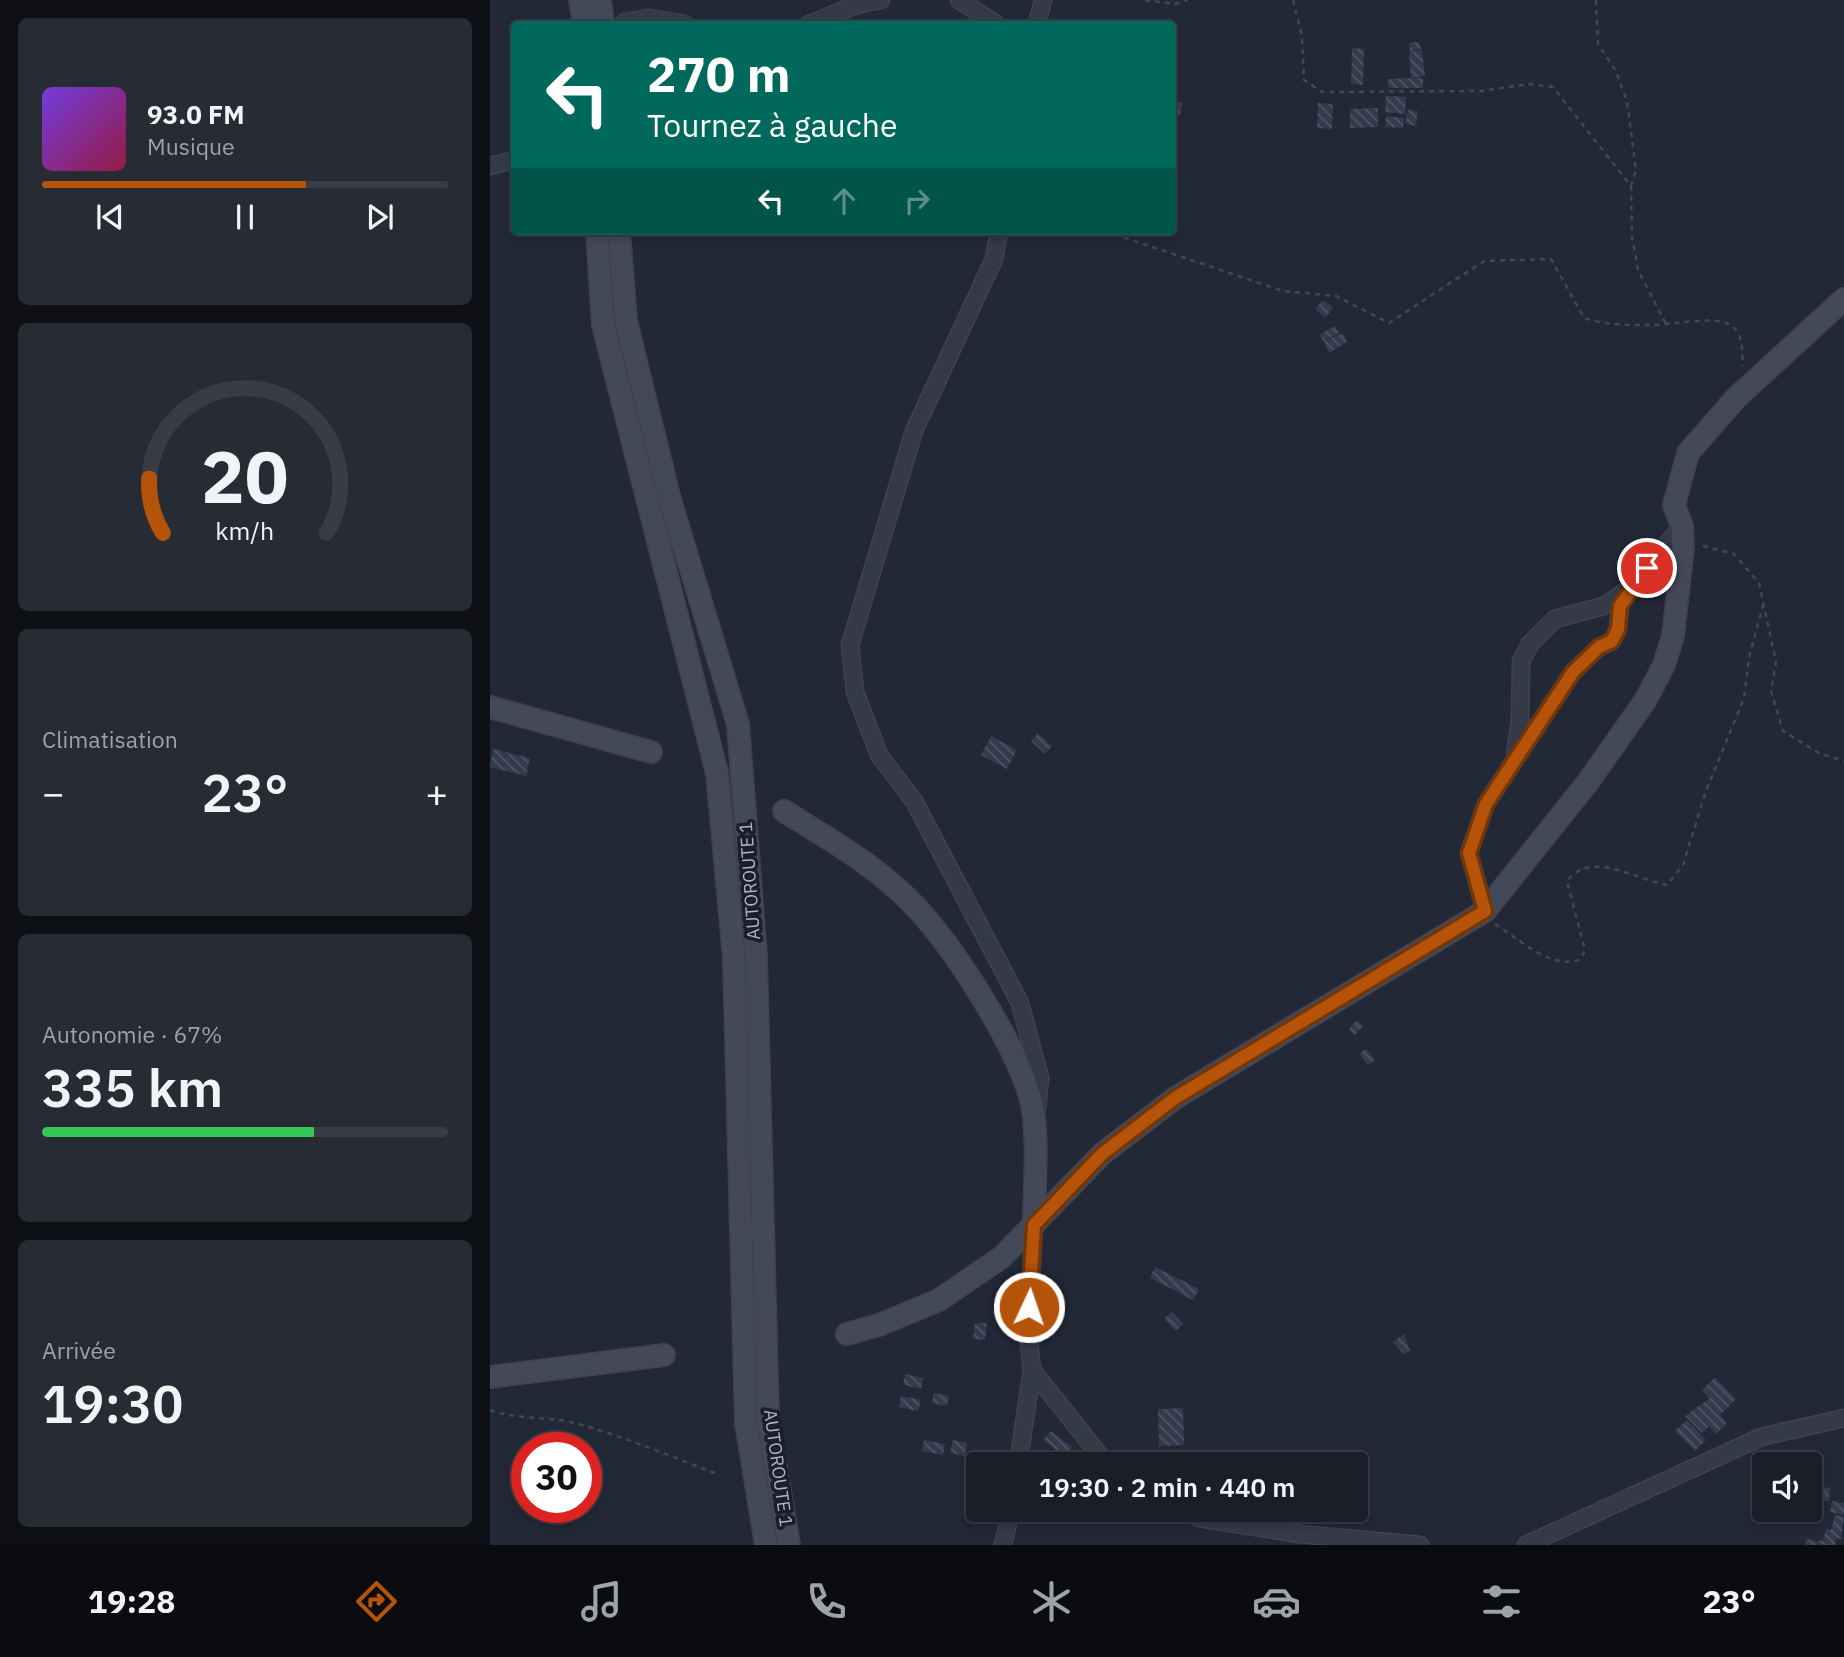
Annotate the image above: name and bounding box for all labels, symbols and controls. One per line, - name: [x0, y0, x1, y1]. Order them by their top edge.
- text: 270 m: [647, 42, 791, 105]
- icon: left: [532, 49, 623, 140]
- text: 93.0 FM: [147, 97, 245, 131]
- text: Tournez à gauche: [647, 104, 898, 146]
- text: Musique: [147, 131, 235, 161]
- icon: left: [752, 182, 790, 220]
- icon: ahead: [825, 182, 863, 220]
- icon: right: [898, 182, 936, 220]
- icon: previous: [91, 198, 129, 236]
- icon: pause: [226, 198, 264, 236]
- icon: next: [361, 198, 399, 236]
- text: 20: [201, 429, 289, 524]
- text: km/h: [216, 514, 274, 547]
- pin: [1617, 538, 1677, 598]
- icon: arrive: [1628, 549, 1666, 587]
- text: Climatisation: [42, 724, 178, 754]
- text: 23°: [202, 759, 288, 826]
- text: −: [42, 768, 65, 817]
- text: +: [425, 768, 448, 817]
- street label: AUTOROUTE 1: [734, 821, 765, 941]
- text: Autonomie · 67%: [42, 1019, 222, 1049]
- text: 335 km: [42, 1054, 223, 1121]
- position arrow: [992, 1270, 1066, 1344]
- text: Arrivée: [42, 1335, 116, 1365]
- text: 19:30: [42, 1370, 183, 1437]
- street label: AUTOROUTE 1: [759, 1408, 798, 1528]
- speed limit sign: 30: [511, 1432, 602, 1523]
- map controls: [1752, 1452, 1822, 1522]
- button: sound: [1752, 1452, 1822, 1522]
- text: 19:30 · 2 min · 440 m: [1039, 1470, 1295, 1504]
- icon: directions: [352, 1577, 401, 1626]
- icon: music: [577, 1577, 626, 1626]
- icon: phone: [802, 1577, 851, 1626]
- icon: climate: [1027, 1577, 1076, 1626]
- icon: car: [1252, 1577, 1301, 1626]
- icon: filters: [1477, 1577, 1526, 1626]
- text: 19:28: [88, 1580, 175, 1622]
- text: 23°: [1702, 1580, 1756, 1622]

